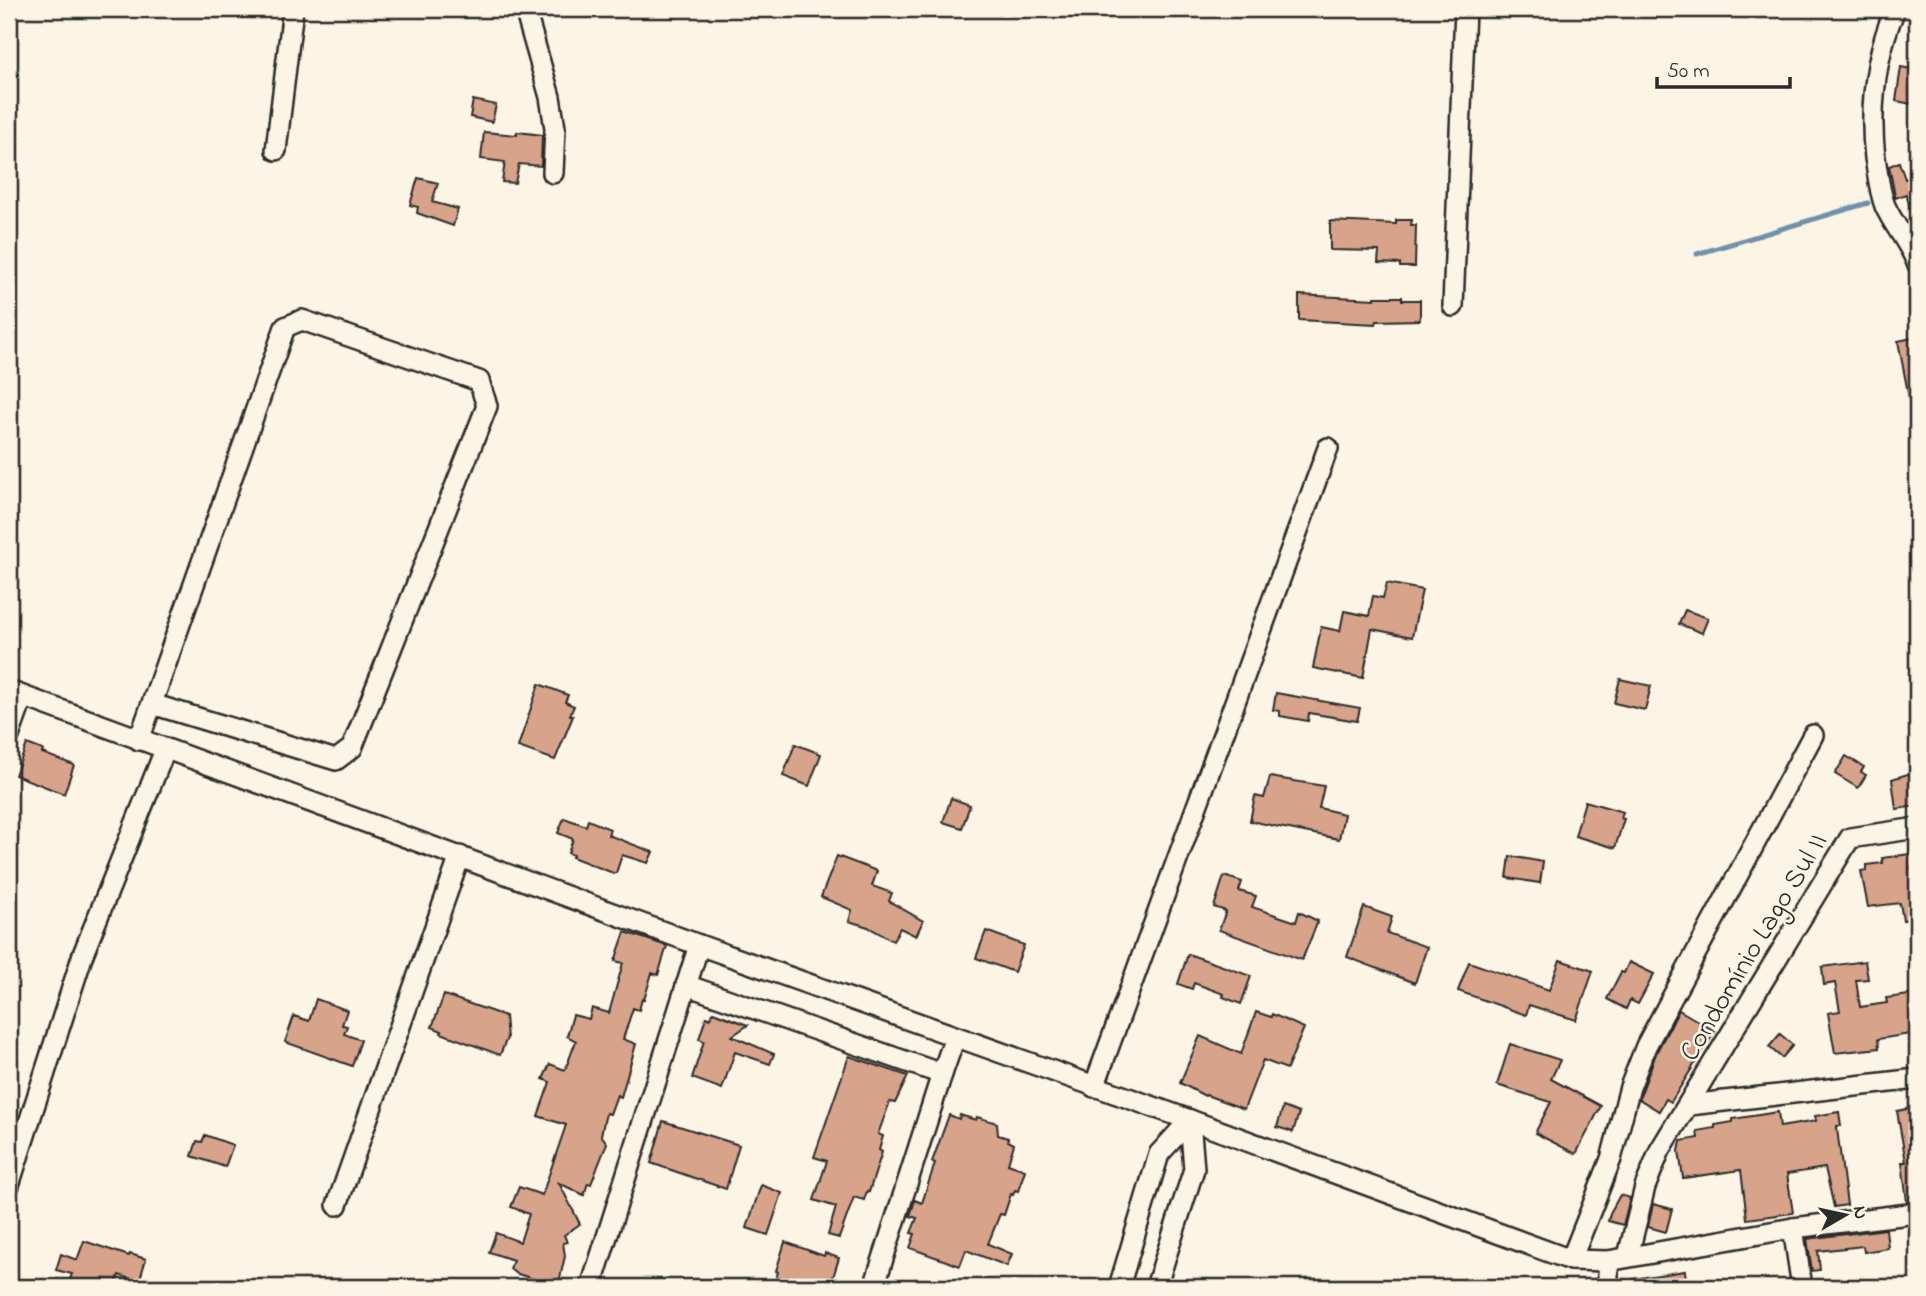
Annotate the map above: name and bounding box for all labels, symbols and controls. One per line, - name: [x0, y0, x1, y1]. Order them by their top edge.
- scale bar: [1657, 46, 1790, 90]
- text: 50 m: [1667, 57, 1710, 87]
- street label: Condomínio Lago Sul II: [1671, 826, 1839, 1070]
- north arrow: [1811, 1180, 1881, 1250]
- text: N: [1845, 1204, 1874, 1221]

